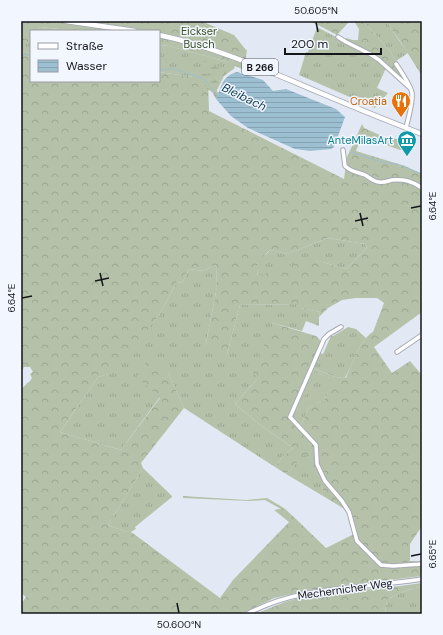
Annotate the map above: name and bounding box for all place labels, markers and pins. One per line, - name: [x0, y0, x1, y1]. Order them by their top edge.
- restaurant icon: Croatia: [390, 90, 412, 118]
- place label: Croatia: [350, 94, 387, 108]
- museum icon: AnteMilasArt: [396, 129, 418, 157]
- place label: AnteMilasArt: [327, 133, 393, 147]

